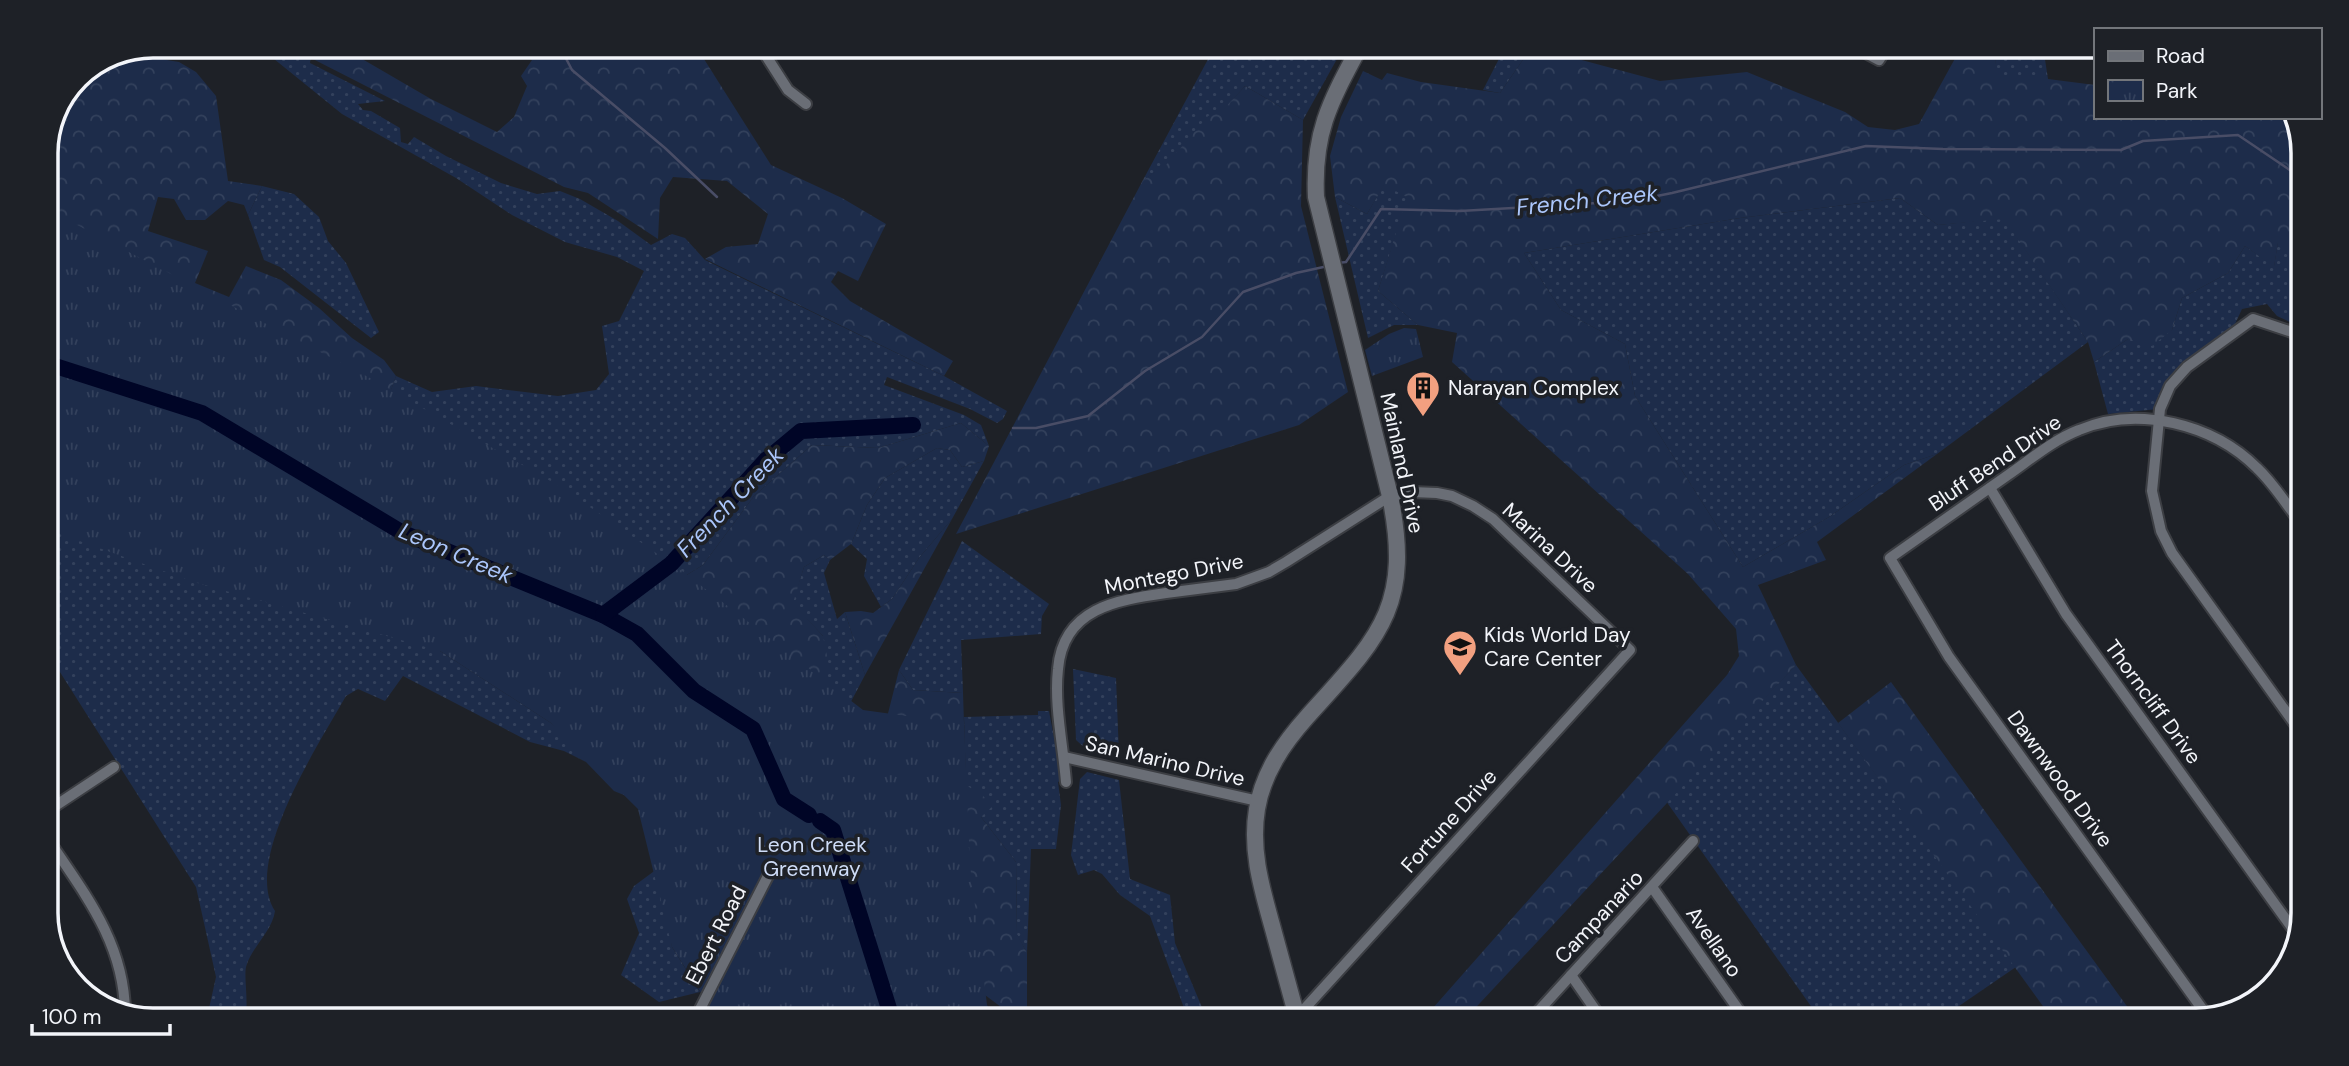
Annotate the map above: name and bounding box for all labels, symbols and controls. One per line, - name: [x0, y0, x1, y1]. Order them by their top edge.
- legend: [2094, 28, 2321, 119]
- text: Road: [2156, 42, 2205, 70]
- text: Park: [2156, 77, 2198, 105]
- water label: French Creek: [1515, 178, 1660, 222]
- building icon: Narayan Complex: [1404, 369, 1442, 418]
- place label: Narayan Complex: [1448, 374, 1619, 402]
- street label: Mainland Drive: [1373, 390, 1431, 536]
- street label: Bluff Bend Drive: [1923, 408, 2067, 518]
- water label: French Creek: [670, 440, 790, 564]
- street label: Marina Drive: [1496, 497, 1604, 599]
- water label: Leon Creek: [394, 516, 518, 591]
- street label: Montego Drive: [1102, 547, 1246, 601]
- place label: Kids World Day Care Center: [1484, 621, 1631, 673]
- school or university icon: Kids World Day Care Center: [1441, 628, 1479, 677]
- street label: Thorncliff Drive: [2098, 634, 2208, 770]
- street label: Dawnwood Drive: [2001, 705, 2119, 853]
- street label: San Marino Drive: [1082, 729, 1248, 793]
- street label: Fortune Drive: [1395, 763, 1503, 879]
- park label: Leon Creek Greenway: [757, 831, 867, 883]
- street label: Campanario: [1548, 864, 1650, 970]
- street label: Ebert Road: [679, 881, 753, 989]
- street label: Avellano: [1679, 901, 1749, 983]
- scale bar: [32, 992, 170, 1036]
- text: 100 m: [42, 1003, 102, 1031]

